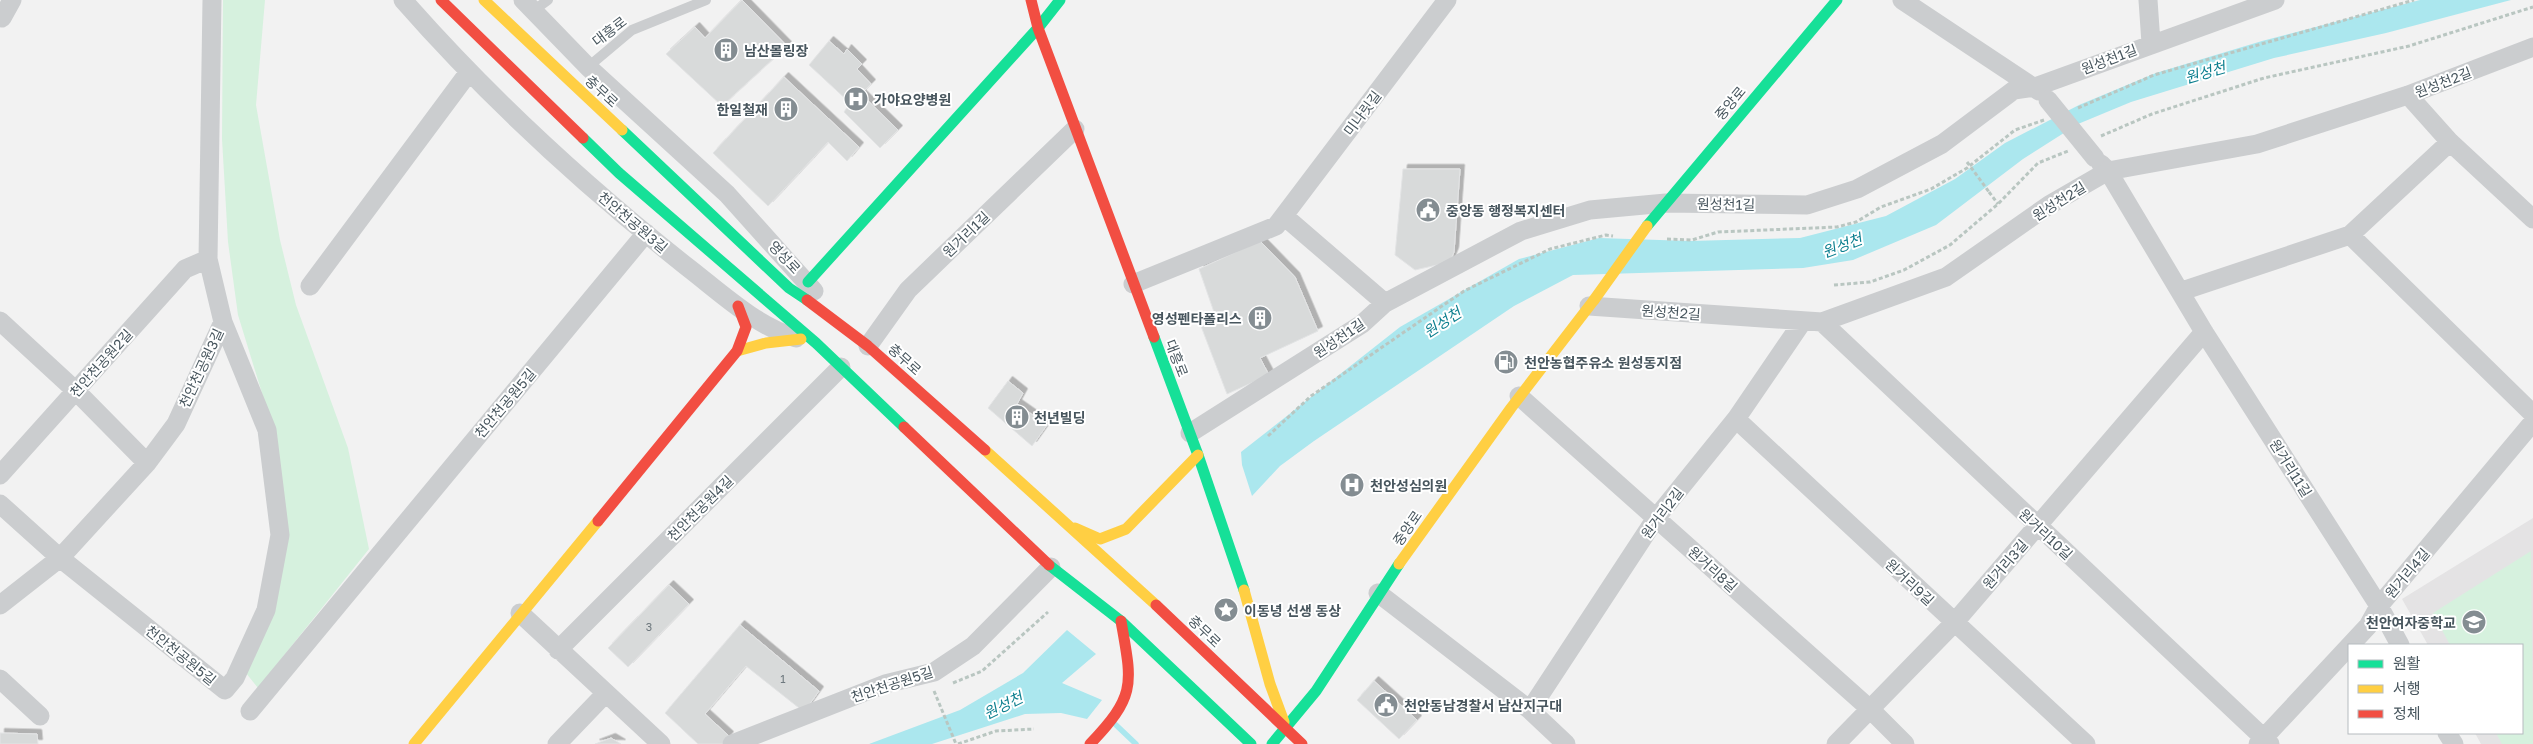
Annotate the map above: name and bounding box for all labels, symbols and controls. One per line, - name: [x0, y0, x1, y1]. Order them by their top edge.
- street label: 대흥로: [588, 13, 630, 49]
- building icon: 남산볼링장: [713, 37, 739, 63]
- street label: 원성천1길: [2079, 41, 2139, 77]
- place label: 남산볼링장: [744, 42, 809, 59]
- water label: 원성천: [2183, 57, 2229, 86]
- street label: 원성천2길: [2412, 63, 2474, 101]
- street label: 충무로: [582, 72, 622, 110]
- street label: 중앙로: [1711, 83, 1749, 123]
- hospital icon: 가야요양병원: [843, 86, 869, 112]
- street label: 미나릿길: [1340, 87, 1384, 139]
- place label: 가야요양병원: [874, 91, 951, 108]
- building icon: 한일철재: [773, 96, 799, 122]
- place label: 한일철재: [716, 101, 768, 118]
- street label: 원성천2길: [2029, 178, 2089, 224]
- street label: 천안천공원3길: [595, 188, 671, 256]
- street label: 원성천1길: [1697, 195, 1755, 213]
- public building icon: 중앙동 행정복지센터: [1415, 197, 1441, 223]
- place label: 중앙동 행정복지센터: [1446, 202, 1565, 219]
- street label: 원거리1길: [939, 208, 993, 260]
- water label: 원성천: [1819, 228, 1867, 261]
- street label: 영성로: [766, 237, 804, 277]
- street label: 원성천2길: [1641, 301, 1701, 323]
- water label: 원성천: [1420, 302, 1466, 341]
- building icon: 영성펜타폴리스: [1247, 305, 1273, 331]
- place label: 영성펜타폴리스: [1152, 310, 1242, 327]
- street label: 원성천1길: [1310, 315, 1368, 361]
- street label: 천안천공원2길: [66, 326, 136, 400]
- street label: 천안천공원3길: [175, 326, 227, 410]
- street label: 대흥로: [1162, 337, 1192, 379]
- street label: 충무로: [885, 340, 925, 378]
- fuel station icon: 천안농협주유소 원성동지점: [1493, 349, 1519, 375]
- place label: 천안농협주유소 원성동지점: [1524, 354, 1682, 371]
- street label: 천안천공원5길: [471, 365, 539, 441]
- building icon: 천년빌딩: [1004, 404, 1030, 430]
- place label: 천년빌딩: [1034, 409, 1086, 426]
- street label: 원거리11길: [2267, 436, 2315, 500]
- street label: 천안천공원4길: [664, 472, 736, 544]
- hospital icon: 천안성심의원: [1339, 472, 1365, 498]
- place label: 천안성심의원: [1370, 477, 1447, 494]
- street label: 원거리2길: [1637, 484, 1687, 542]
- street label: 원거리10길: [2016, 505, 2076, 563]
- street label: 중앙로: [1389, 507, 1425, 549]
- street label: 원거리3길: [1979, 536, 2031, 592]
- street label: 원거리8길: [1685, 543, 1741, 595]
- street label: 원거리4길: [2381, 545, 2433, 601]
- street label: 원거리9길: [1882, 555, 1938, 609]
- place icon: 이동녕 선생 동상: [1213, 597, 1239, 623]
- place label: 이동녕 선생 동상: [1244, 602, 1341, 619]
- school or university icon: 천안여자중학교: [2461, 609, 2487, 635]
- street label: 충무로: [1185, 611, 1225, 651]
- place label: 천안여자중학교: [2366, 614, 2456, 631]
- house number: 3: [646, 620, 652, 633]
- street label: 천안천공원5길: [142, 622, 220, 688]
- legend: [2348, 644, 2523, 734]
- text: 원활: [2393, 654, 2421, 672]
- street label: 천안천공원5길: [849, 663, 935, 705]
- house number: 1: [780, 672, 786, 685]
- text: 서행: [2393, 679, 2421, 697]
- water label: 원성천: [980, 687, 1028, 722]
- public building icon: 천안동남경찰서 남산지구대: [1373, 692, 1399, 718]
- place label: 천안동남경찰서 남산지구대: [1404, 697, 1562, 714]
- text: 정체: [2393, 704, 2421, 722]

